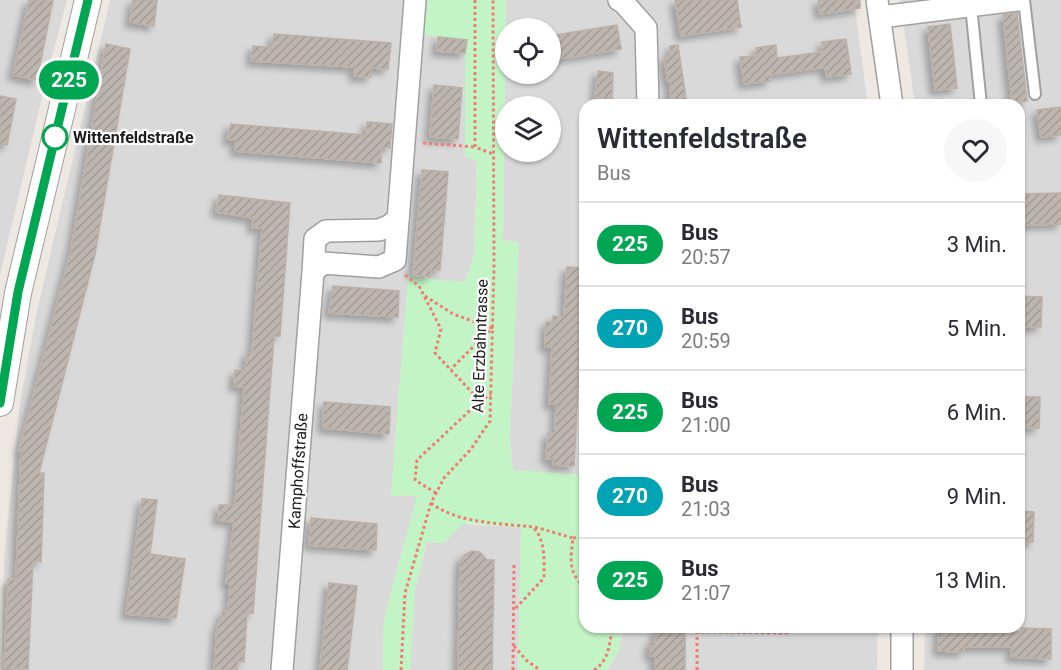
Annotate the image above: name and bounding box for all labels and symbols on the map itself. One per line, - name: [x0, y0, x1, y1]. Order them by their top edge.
- line badge: 225: [34, 60, 104, 100]
- marker: Wittenfeldstraße: [42, 124, 68, 150]
- place label: Wittenfeldstraße: [73, 128, 194, 147]
- street label: Alte Erzbahntrasse: [468, 279, 492, 413]
- street label: Kamphoffstraße: [284, 412, 312, 530]

